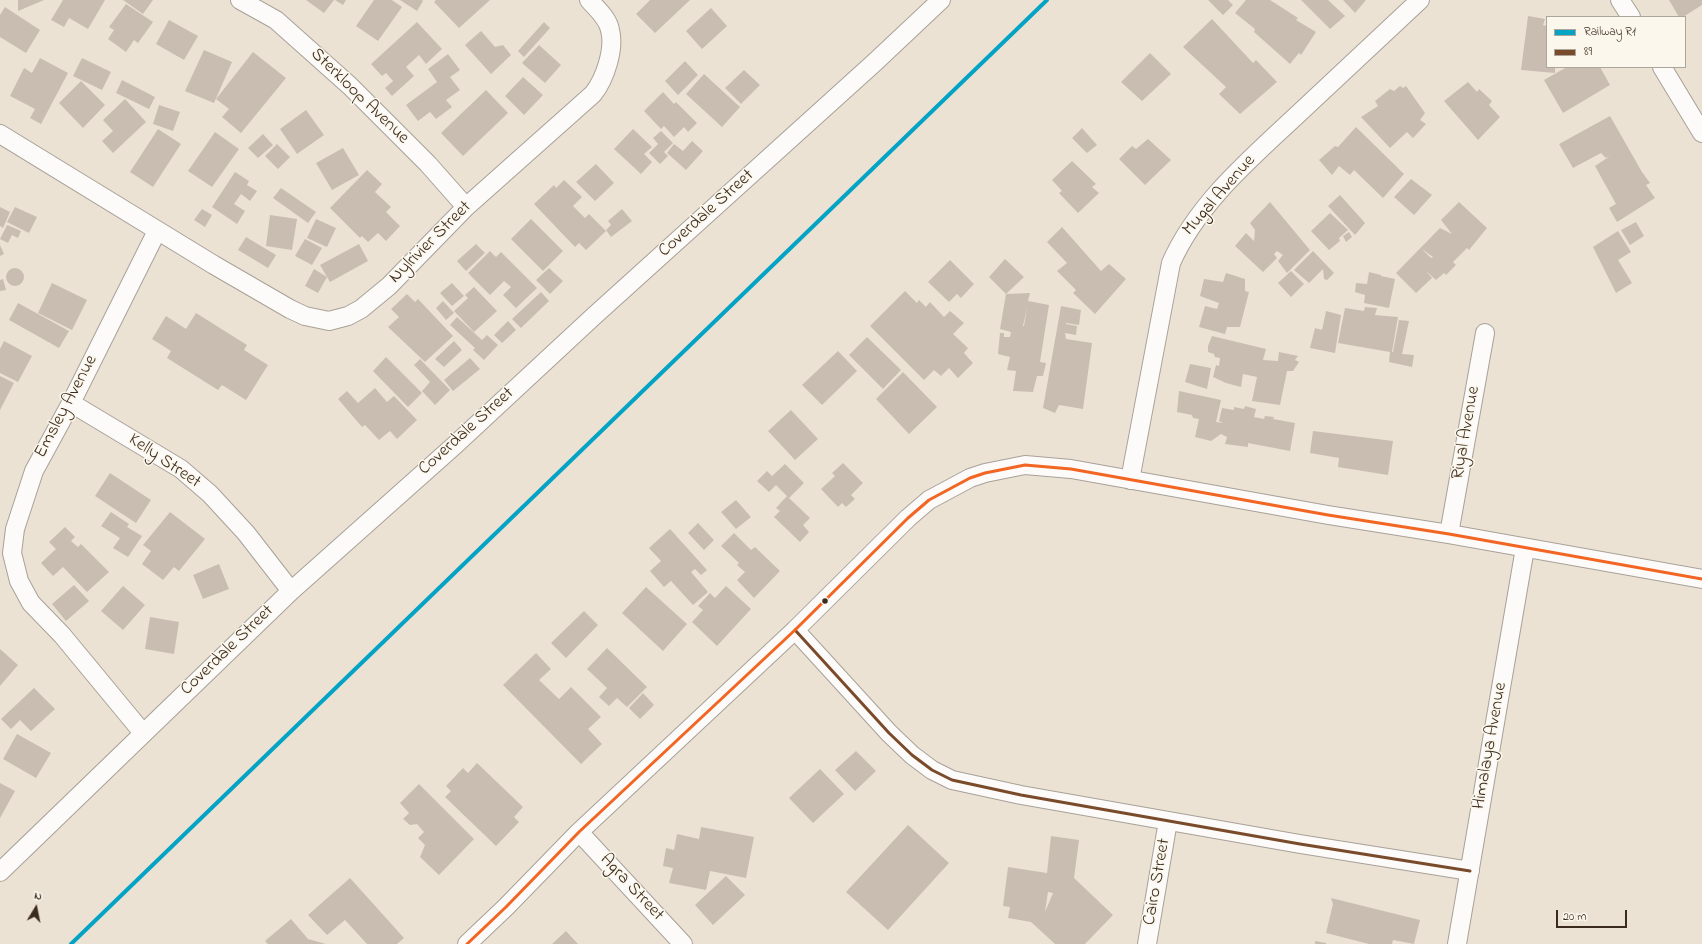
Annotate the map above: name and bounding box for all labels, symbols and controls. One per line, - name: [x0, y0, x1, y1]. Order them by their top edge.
- legend: [1546, 16, 1686, 68]
- text: Railway R1: [1584, 23, 1636, 41]
- text: 89: [1584, 43, 1592, 61]
- street label: Sterkloop Avenue: [305, 44, 413, 150]
- street label: Mugal Avenue: [1179, 151, 1261, 241]
- street label: Coverdale Street: [655, 165, 759, 263]
- street label: Nylrivier Street: [385, 197, 477, 289]
- street label: Emsley Avenue: [31, 352, 103, 462]
- street label: Coverdale Street: [415, 383, 519, 481]
- street label: Riyal Avenue: [1448, 385, 1486, 481]
- street label: Kelly Street: [124, 430, 204, 494]
- unlabelled marker: [820, 596, 830, 606]
- street label: Coverdale Street: [177, 601, 279, 701]
- street label: Himalaya Avenue: [1469, 681, 1513, 811]
- street label: Cairo Street: [1140, 837, 1176, 927]
- street label: Agra Street: [594, 850, 668, 926]
- north arrow: [16, 888, 56, 928]
- text: N: [33, 888, 43, 905]
- scale bar: [1558, 902, 1629, 928]
- text: 20 m: [1563, 908, 1586, 926]

